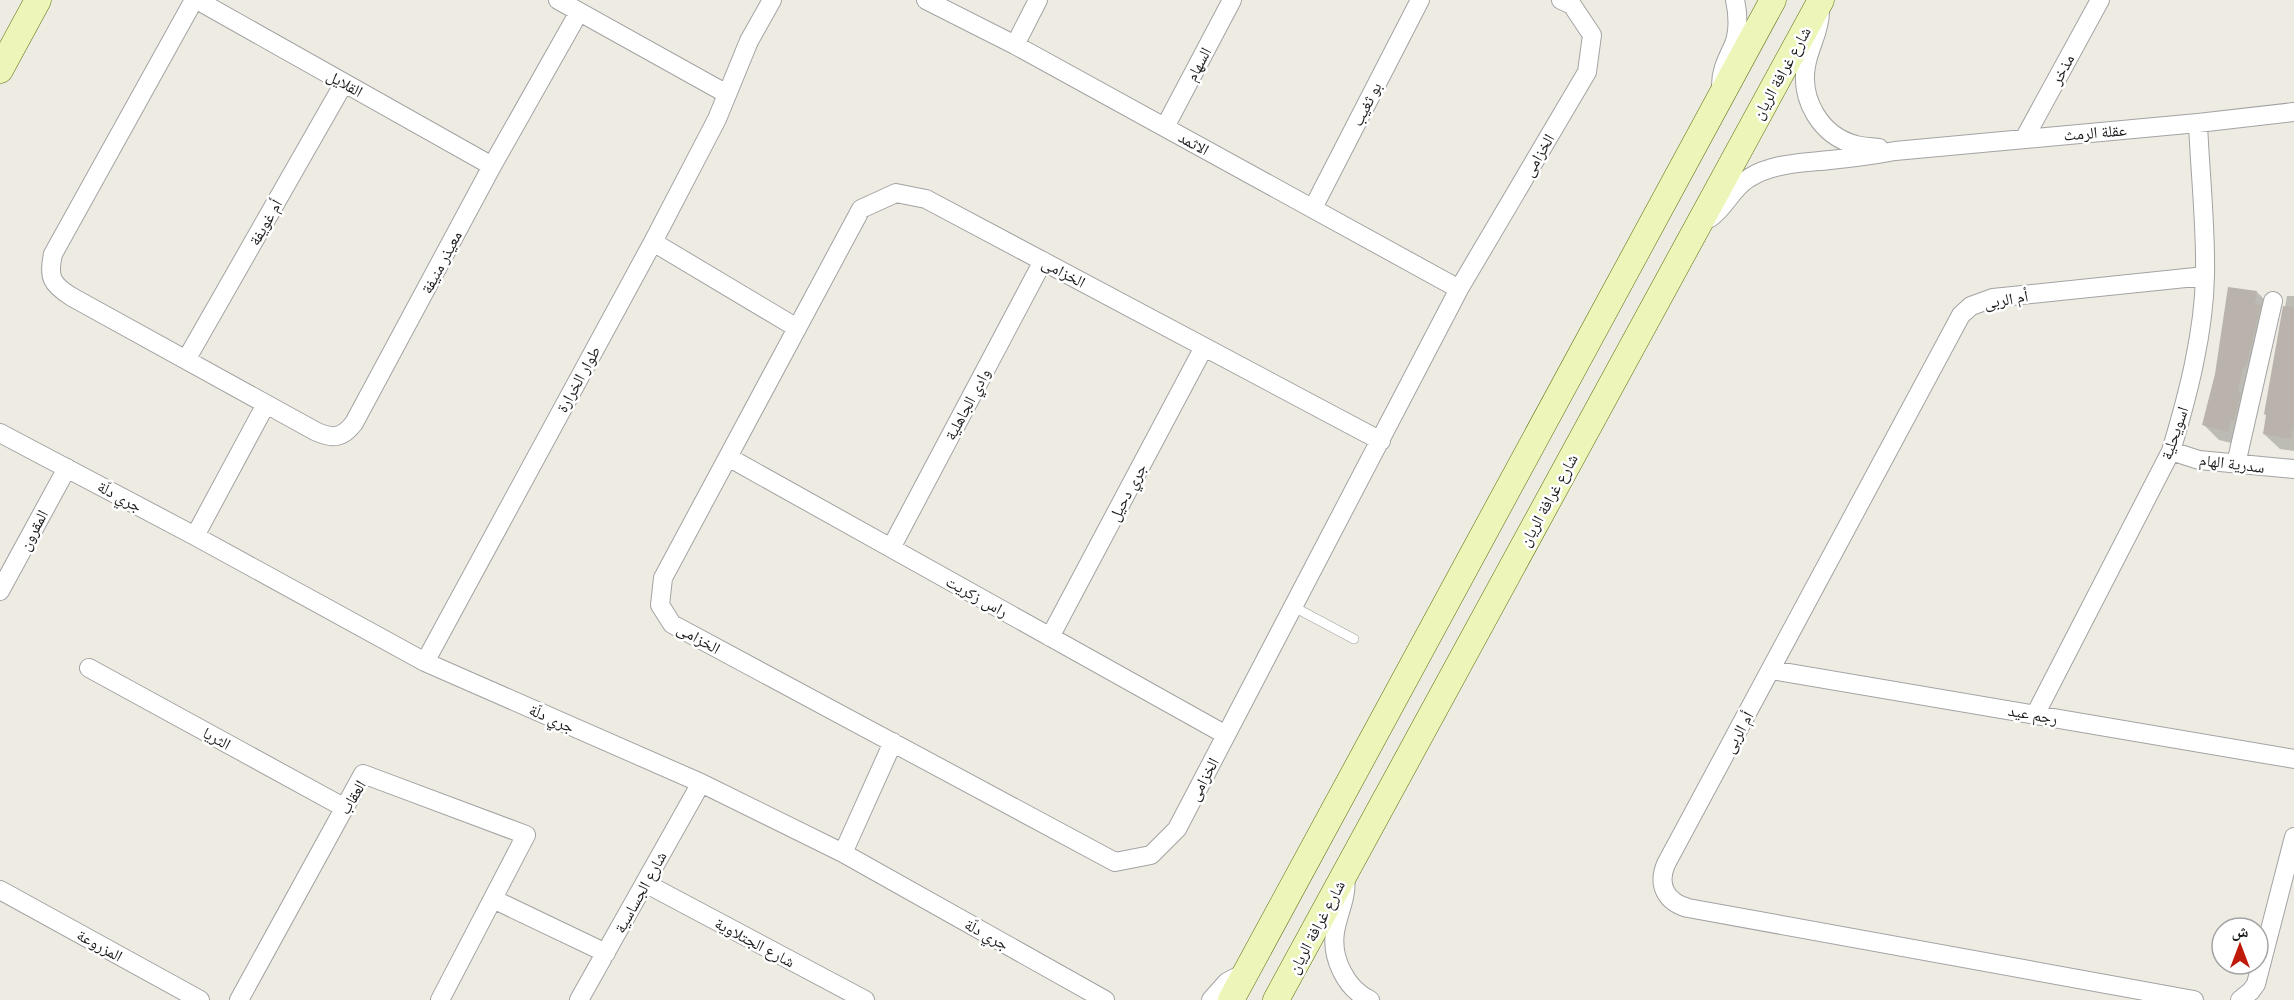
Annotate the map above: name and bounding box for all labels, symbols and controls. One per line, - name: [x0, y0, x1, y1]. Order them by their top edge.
- street label: شارع غرافة الريان: [1748, 24, 1816, 123]
- street label: السهام: [1182, 44, 1216, 85]
- street label: مذخر: [2046, 51, 2078, 89]
- street label: القلايل: [323, 66, 366, 102]
- street label: بو ثغيب: [1347, 79, 1386, 129]
- street label: عقلة الرمث: [2063, 120, 2127, 145]
- street label: الاثمد: [1175, 127, 1212, 159]
- street label: الخزامى: [1519, 130, 1559, 181]
- street label: أم غويفة: [245, 196, 287, 249]
- street label: معيذر منيفة: [417, 228, 466, 297]
- street label: الخزامى: [1038, 253, 1089, 293]
- street label: أم الربى: [1982, 286, 2030, 314]
- street label: طوار الخرارة: [552, 343, 604, 416]
- street label: وادي الجاهلية: [941, 365, 997, 445]
- street label: اسويحلية: [2157, 404, 2192, 462]
- street label: سدرية الهام: [2198, 450, 2266, 478]
- street label: شارع غرافة الريان: [1515, 451, 1583, 550]
- street label: جري دحيل: [1104, 460, 1153, 526]
- street label: جري دلّة: [93, 477, 145, 519]
- street label: المقرون: [15, 507, 53, 554]
- street label: راس زكريت: [942, 572, 1011, 622]
- street label: الخزامى: [673, 619, 724, 659]
- street label: جري دلّة: [525, 700, 577, 740]
- street label: رجم عيد: [2006, 701, 2059, 729]
- street label: أم الربى: [1719, 708, 1758, 757]
- street label: الثريا: [199, 723, 234, 754]
- street label: الخزامى: [1184, 754, 1224, 805]
- street label: العقاب: [335, 777, 370, 818]
- street label: شارع الجساسية: [610, 848, 672, 937]
- street label: شارع غرافة الريان: [1284, 877, 1350, 978]
- street label: شارع الجتلاوية: [711, 913, 798, 972]
- street label: جري دلّة: [960, 915, 1012, 957]
- north arrow: [2210, 916, 2270, 976]
- text: ش: [2232, 922, 2249, 941]
- street label: المزروعة: [74, 925, 126, 966]

